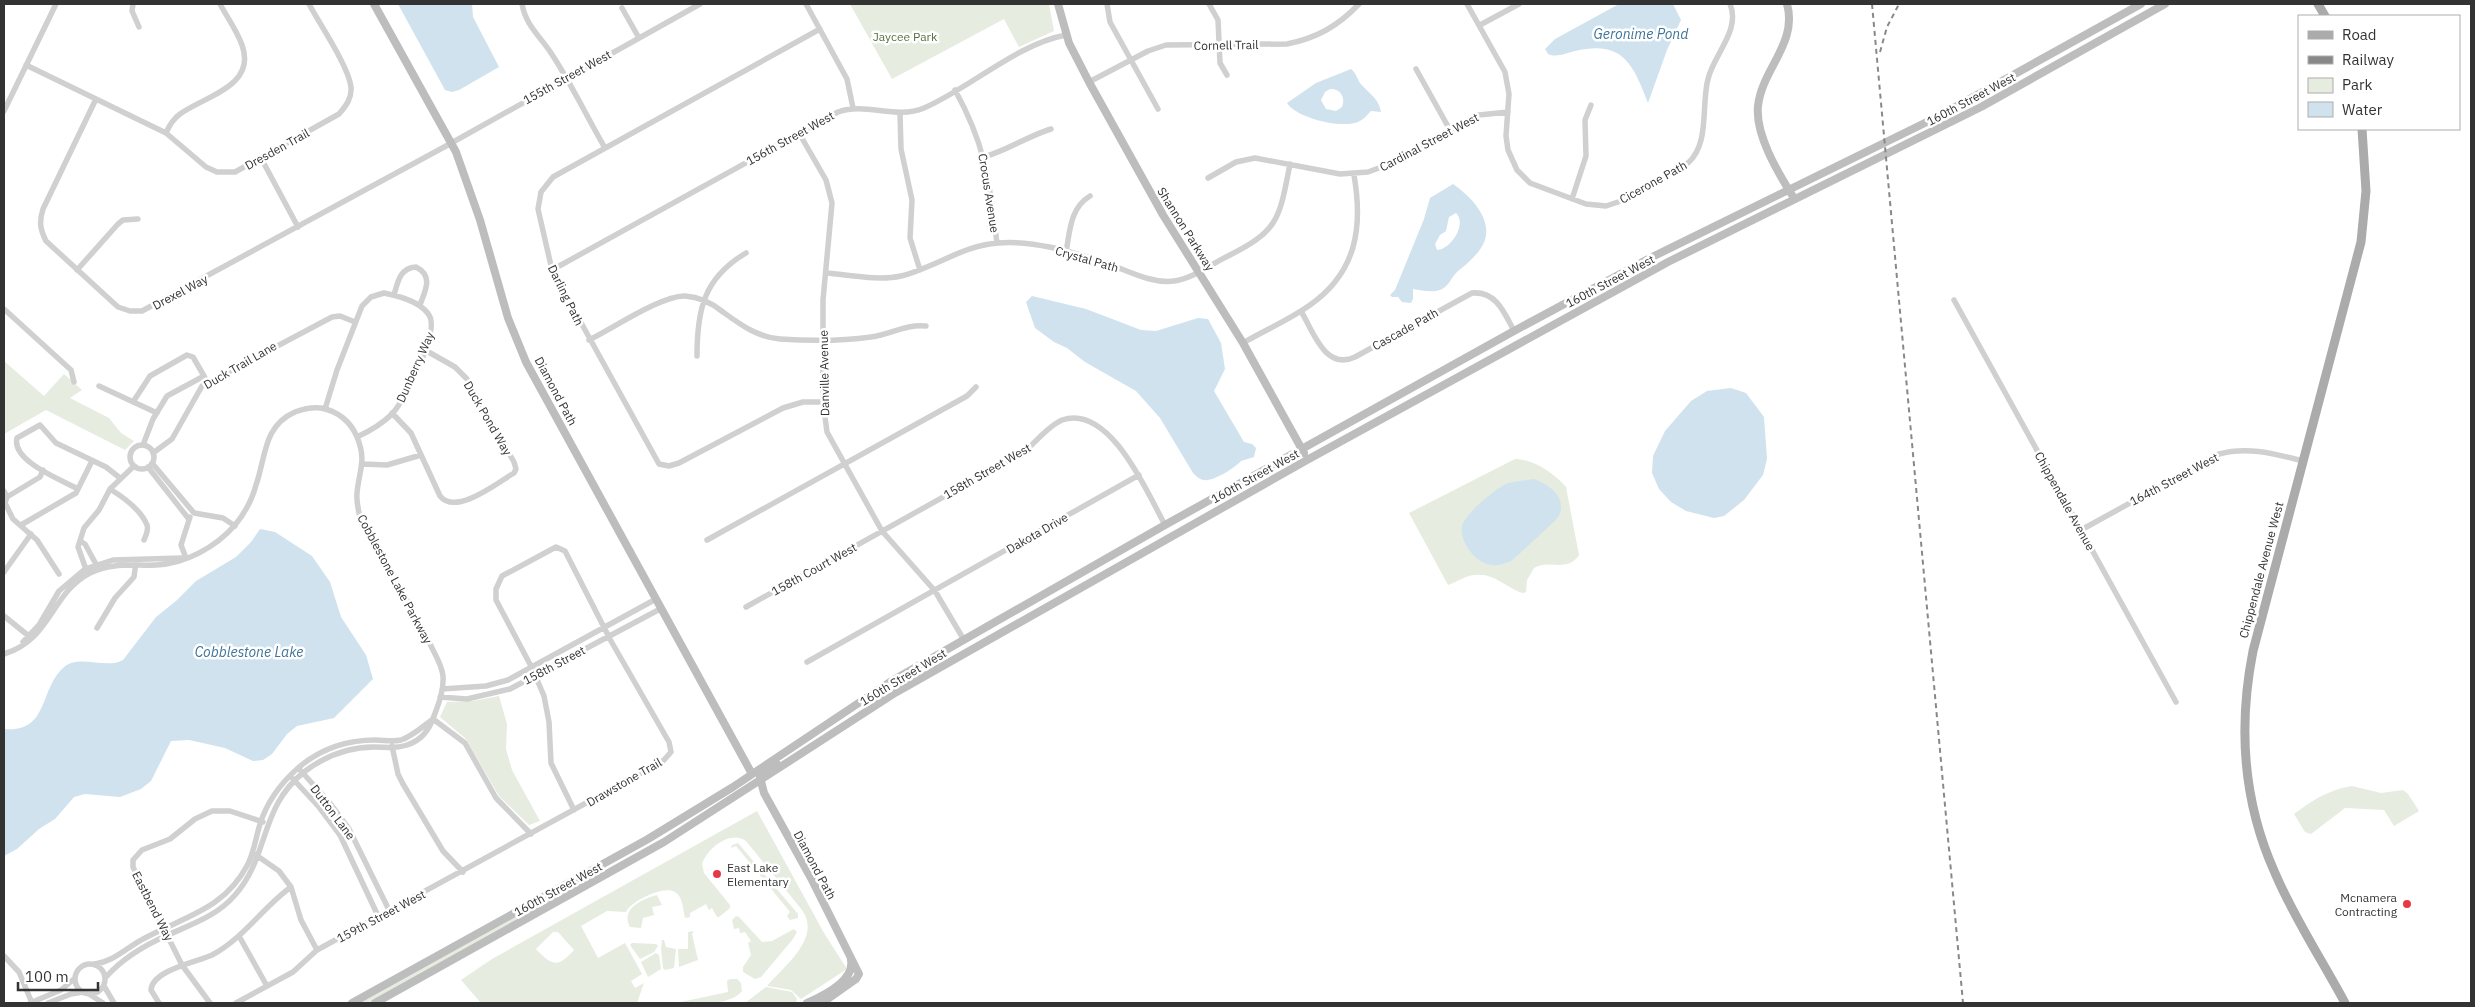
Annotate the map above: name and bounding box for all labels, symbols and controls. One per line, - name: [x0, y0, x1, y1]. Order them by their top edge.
- legend: [2298, 15, 2460, 130]
- water label: Geronime Pond: [1594, 25, 1689, 43]
- text: Road: [2342, 25, 2377, 44]
- park label: Jaycee Park: [873, 29, 938, 44]
- street label: Cornell Trail: [1194, 37, 1258, 53]
- street label: 155th Street West: [520, 47, 614, 107]
- text: Railway: [2342, 50, 2395, 69]
- street label: 160th Street West: [1924, 69, 2018, 129]
- text: Park: [2342, 75, 2372, 94]
- text: Water: [2342, 100, 2383, 119]
- street label: 156th Street West: [743, 108, 837, 168]
- street label: Cardinal Street West: [1377, 109, 1481, 175]
- street label: Dresden Trail: [242, 125, 312, 173]
- street label: Crocus Avenue: [975, 152, 1003, 234]
- street label: Cicerone Path: [1617, 157, 1689, 207]
- street label: Shannon Parkway: [1154, 184, 1218, 274]
- street label: Crystal Path: [1054, 243, 1120, 275]
- street label: 160th Street West: [1563, 251, 1657, 311]
- street label: Darling Path: [545, 262, 587, 328]
- street label: Drexel Way: [150, 271, 210, 313]
- street label: Cascade Path: [1369, 305, 1441, 353]
- street label: Dunberry Way: [393, 329, 437, 405]
- street label: Danville Avenue: [816, 329, 832, 416]
- street label: Duck Trail Lane: [201, 338, 280, 392]
- street label: Diamond Path: [532, 354, 580, 428]
- street label: Duck Pond Way: [461, 378, 515, 458]
- street label: 158th Street West: [941, 440, 1033, 502]
- street label: 160th Street West: [1208, 446, 1302, 506]
- street label: Chippendale Avenue: [2032, 449, 2099, 553]
- street label: 164th Street West: [2127, 449, 2221, 509]
- street label: Chippendale Avenue West: [2236, 500, 2286, 640]
- street label: Dakota Drive: [1004, 509, 1071, 557]
- street label: Cobblestone Lake Parkway: [354, 512, 436, 646]
- street label: 158th Court West: [769, 539, 859, 599]
- street label: 158th Street: [520, 642, 588, 688]
- water label: Cobblestone Lake: [195, 643, 303, 661]
- street label: 160th Street West: [857, 645, 949, 709]
- street label: Drawstone Trail: [584, 754, 664, 810]
- street label: Dutton Lane: [307, 781, 359, 843]
- street label: Diamond Path: [791, 828, 839, 902]
- street label: 160th Street West: [511, 859, 605, 919]
- place label: East Lake Elementary: [727, 860, 789, 889]
- marker: East Lake Elementary: [711, 868, 723, 880]
- street label: Eastbend Way: [129, 869, 177, 943]
- street label: 159th Street West: [334, 886, 428, 946]
- place label: Mcnamera Contracting: [2335, 890, 2398, 919]
- marker: Mcnamera Contracting: [2401, 898, 2413, 910]
- scale bar: [18, 960, 98, 992]
- text: 100 m: [25, 967, 69, 986]

